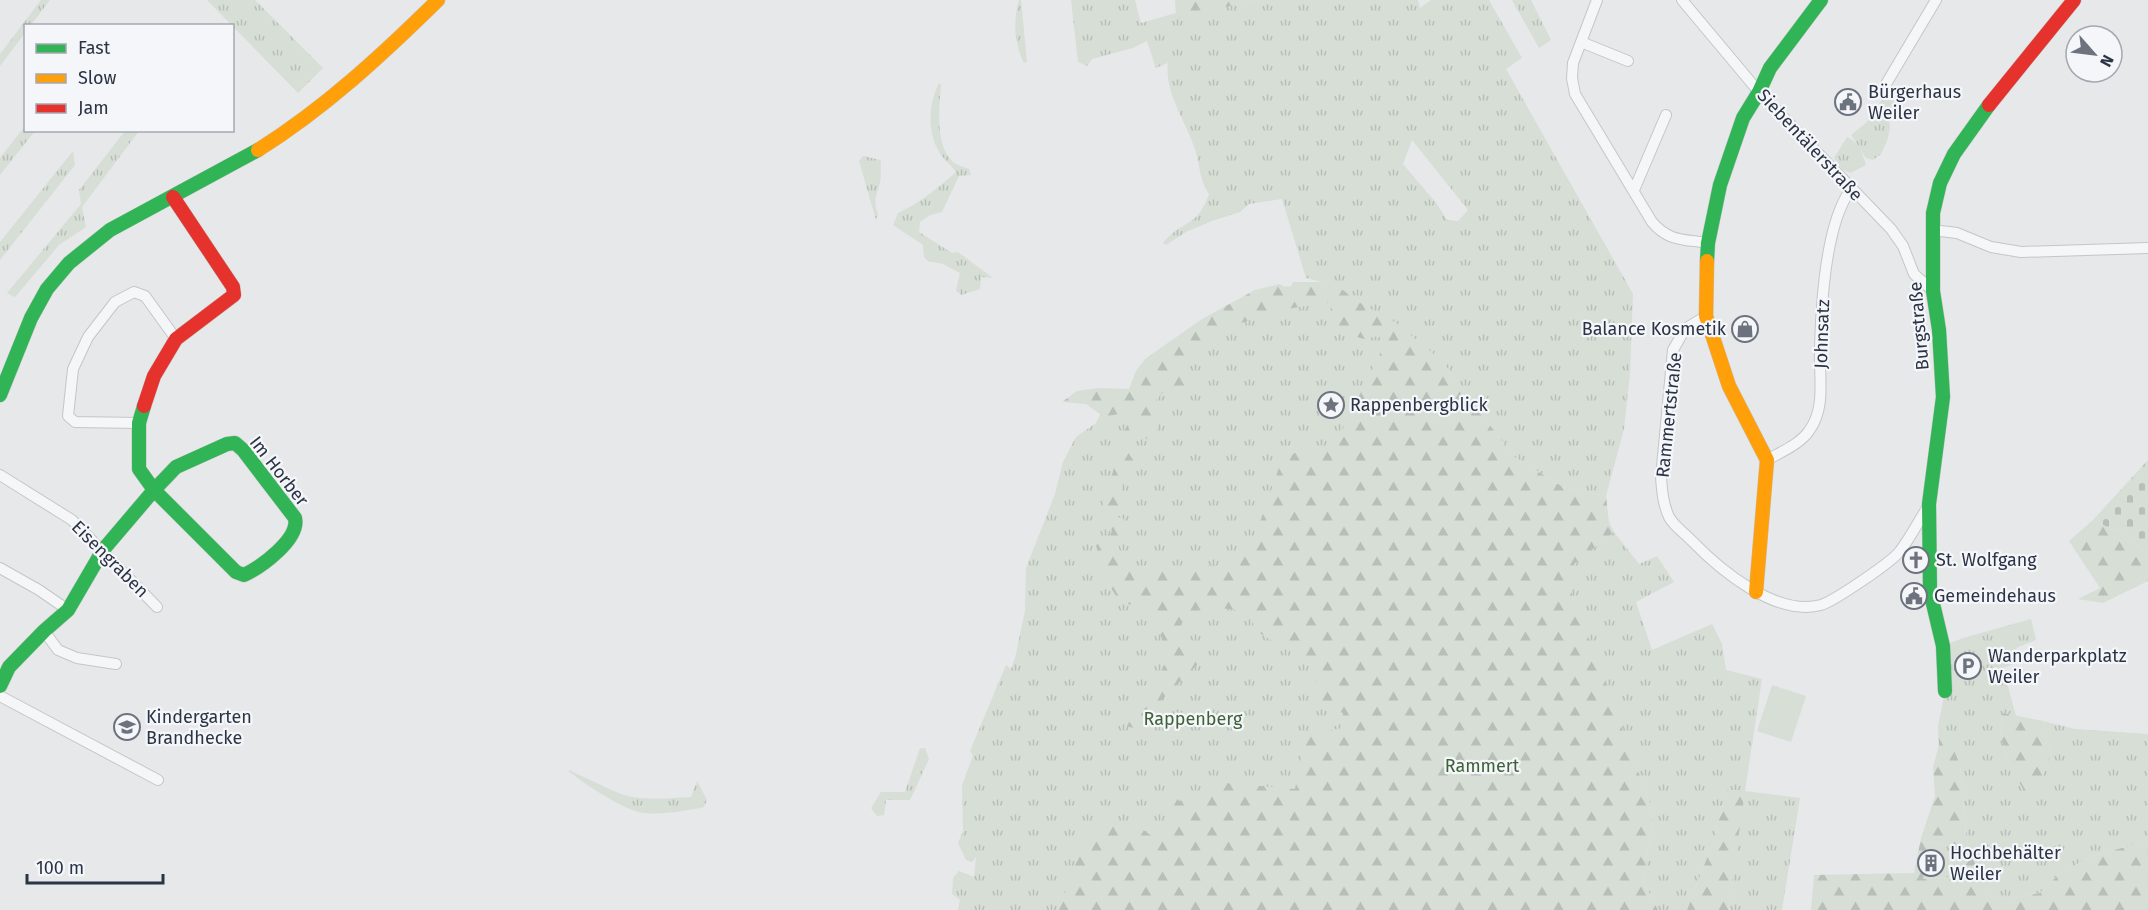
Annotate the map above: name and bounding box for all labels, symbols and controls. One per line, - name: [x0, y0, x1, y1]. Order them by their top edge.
- legend: [24, 24, 234, 132]
- north arrow: [2064, 24, 2124, 84]
- text: Fast: [78, 37, 111, 59]
- text: N: [2096, 52, 2118, 70]
- text: Slow: [78, 67, 117, 89]
- place label: Bürgerhaus Weiler: [1868, 81, 1961, 124]
- street label: Siebentälerstraße: [1753, 85, 1867, 205]
- public building icon: Bürgerhaus Weiler: [1833, 87, 1863, 117]
- text: Jam: [78, 97, 109, 119]
- street label: Burgstraße: [1904, 281, 1934, 371]
- street label: Johnsatz: [1810, 299, 1834, 369]
- shop icon: Balance Kosmetik: [1730, 314, 1760, 344]
- place label: Balance Kosmetik: [1582, 318, 1727, 340]
- street label: Rammertstraße: [1651, 351, 1687, 479]
- place icon: Rappenbergblick: [1316, 390, 1346, 420]
- place label: Rappenbergblick: [1350, 394, 1488, 416]
- street label: Im Horber: [245, 432, 313, 510]
- street label: Eisengraben: [67, 516, 153, 602]
- church icon: St. Wolfgang: [1901, 545, 1931, 575]
- place label: St. Wolfgang: [1936, 549, 2037, 571]
- public building icon: Gemeindehaus: [1899, 581, 1929, 611]
- place label: Gemeindehaus: [1934, 585, 2056, 607]
- place label: Wanderparkplatz Weiler: [1988, 645, 2127, 688]
- parking icon: Wanderparkplatz Weiler: [1953, 651, 1983, 681]
- place label: Kindergarten Brandhecke: [146, 706, 252, 749]
- park label: Rappenberg: [1144, 708, 1243, 730]
- school or university icon: Kindergarten Brandhecke: [112, 712, 142, 742]
- park label: Rammert: [1445, 755, 1520, 777]
- place label: Hochbehälter Weiler: [1950, 842, 2061, 885]
- scale bar: [27, 847, 164, 885]
- building icon: Hochbehälter Weiler: [1916, 848, 1946, 878]
- text: 100 m: [36, 857, 84, 879]

